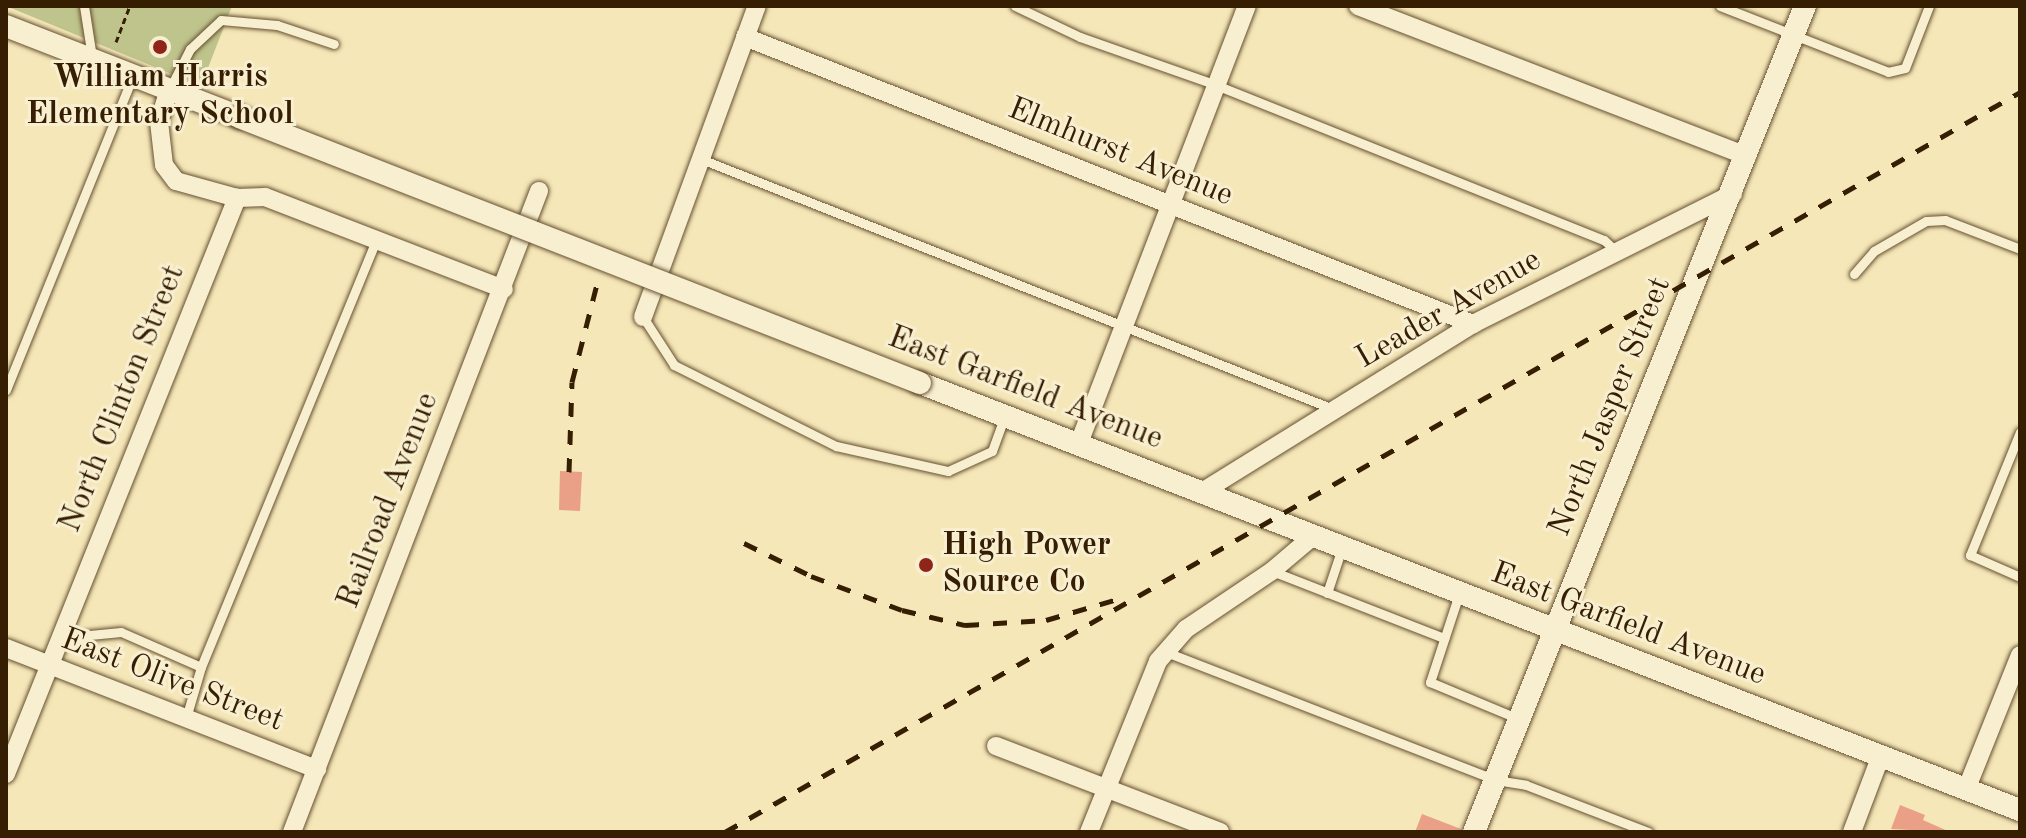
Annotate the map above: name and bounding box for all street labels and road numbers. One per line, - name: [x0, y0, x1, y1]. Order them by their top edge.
- street label: Elmhurst Avenue: [1002, 90, 1238, 216]
- street label: Leader Avenue: [1350, 242, 1548, 378]
- street label: North Clinton Street: [52, 260, 194, 538]
- street label: North Jasper Street: [1541, 272, 1681, 542]
- street label: East Garfield Avenue: [882, 319, 1168, 459]
- street label: Railroad Avenue: [330, 388, 448, 614]
- street label: East Garfield Avenue: [1485, 555, 1771, 695]
- street label: East Olive Street: [55, 621, 289, 741]

